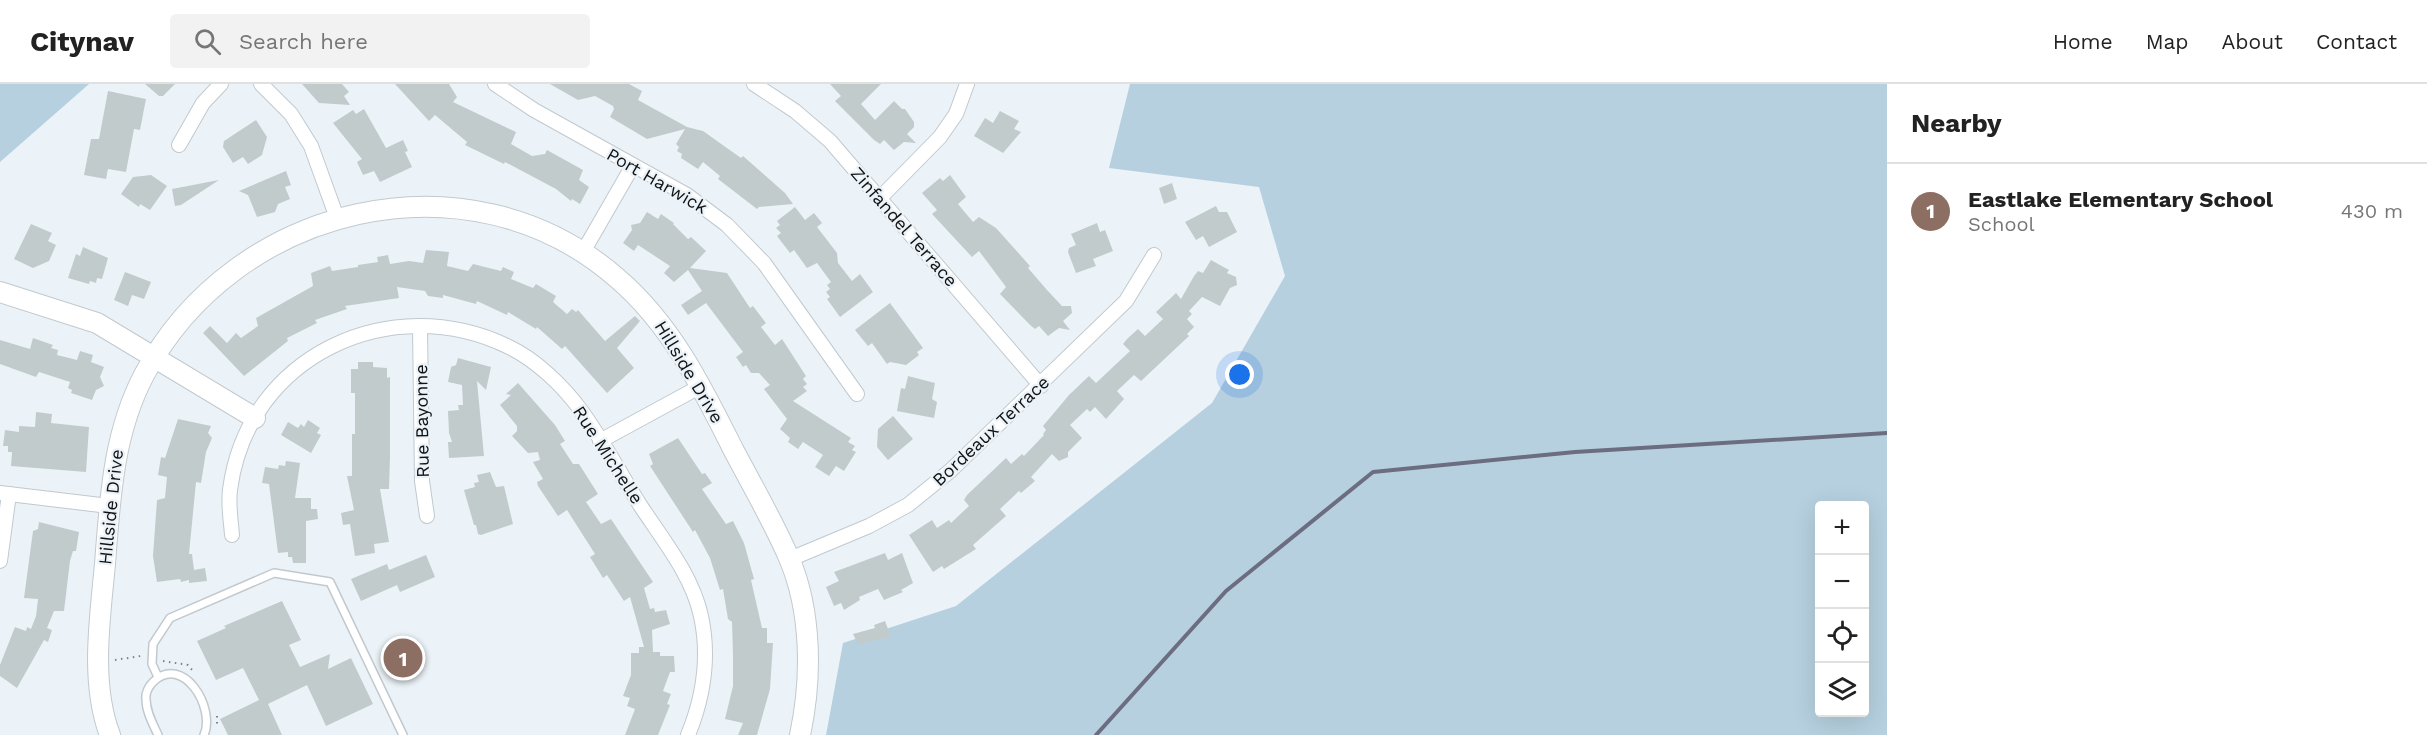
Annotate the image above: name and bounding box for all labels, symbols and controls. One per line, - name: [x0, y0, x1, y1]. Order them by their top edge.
- search box: [170, 14, 590, 68]
- text: Citynav: [30, 25, 134, 58]
- icon: search: [191, 25, 224, 58]
- text: Search here: [239, 29, 368, 54]
- text: Home: [2053, 29, 2113, 54]
- text: Map: [2146, 29, 2189, 54]
- text: About: [2222, 29, 2283, 54]
- text: Contact: [2316, 29, 2397, 54]
- text: Nearby: [1911, 108, 2002, 138]
- street label: Port Harwick: [603, 143, 711, 218]
- street label: Zinfandel Terrace: [847, 163, 962, 291]
- text: Eastlake Elementary School: [1968, 187, 2273, 212]
- text: 1: [1926, 199, 1935, 223]
- text: 430 m: [2341, 199, 2403, 223]
- text: School: [1968, 212, 2035, 236]
- street label: Hillside Drive: [651, 317, 728, 427]
- your location: [1225, 360, 1254, 389]
- street label: Rue Bayonne: [410, 364, 433, 478]
- street label: Bordeaux Terrace: [928, 371, 1053, 490]
- street label: Rue Michelle: [569, 402, 648, 508]
- street label: Hillside Drive: [94, 448, 127, 566]
- map controls: [1815, 501, 1869, 717]
- button: +: [1815, 501, 1869, 555]
- button: −: [1815, 555, 1869, 609]
- button: locate: [1815, 609, 1869, 663]
- pin: 1: [384, 636, 422, 680]
- button: layers: [1815, 663, 1869, 717]

